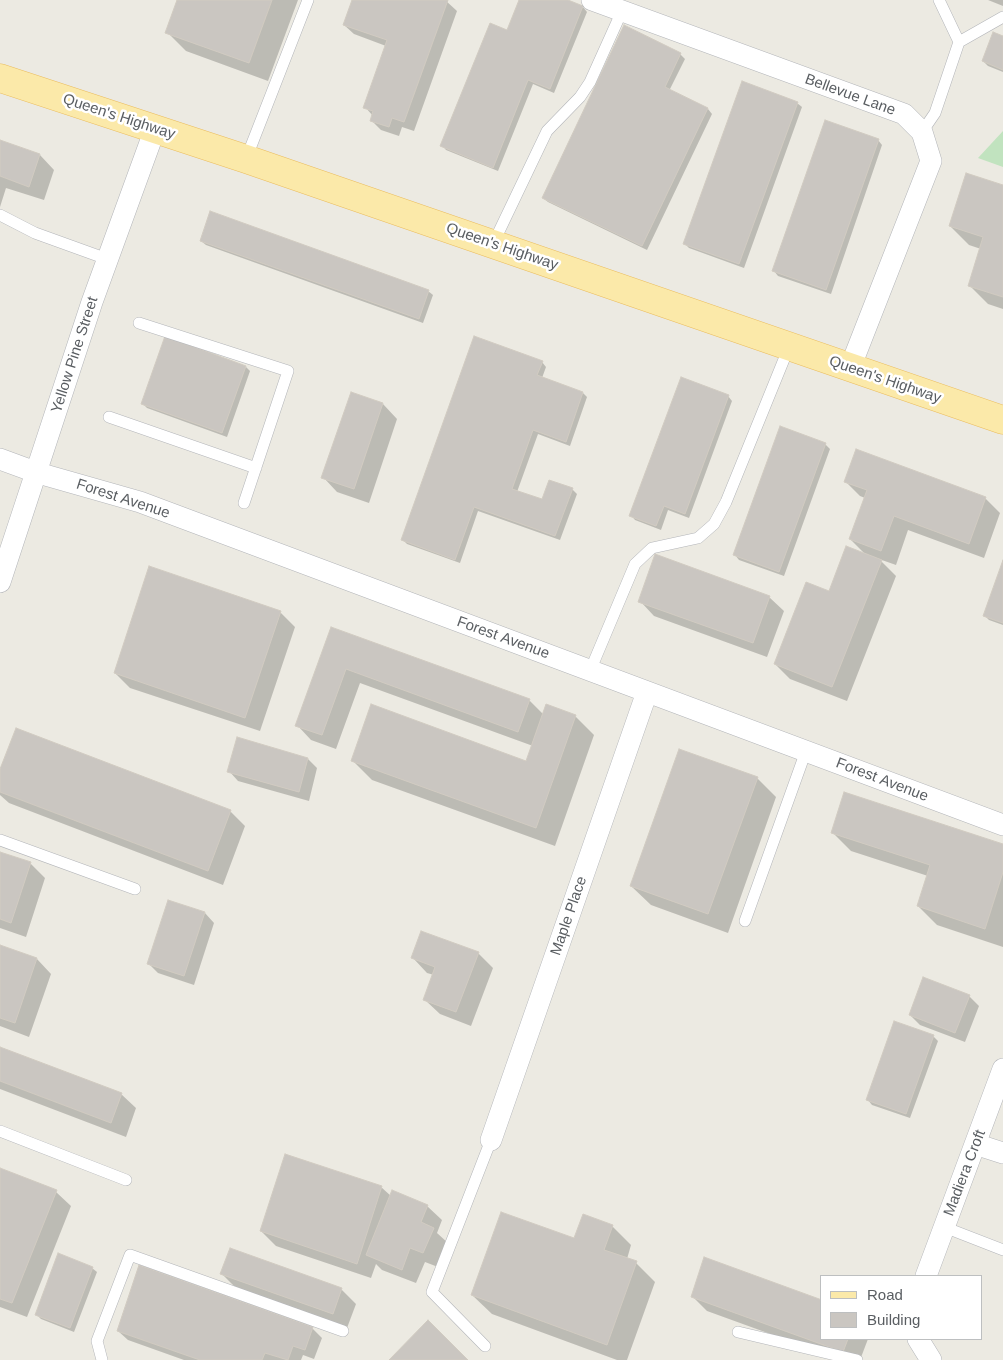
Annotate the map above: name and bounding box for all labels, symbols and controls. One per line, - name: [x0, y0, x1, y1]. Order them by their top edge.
- street label: Bellevue Lane: [802, 70, 898, 120]
- street label: Queen's Highway: [61, 90, 177, 144]
- street label: Queen's Highway: [444, 219, 560, 275]
- street label: Yellow Pine Street: [48, 295, 102, 415]
- street label: Queen's Highway: [827, 352, 943, 408]
- street label: Forest Avenue: [74, 475, 172, 523]
- street label: Forest Avenue: [454, 613, 552, 663]
- street label: Forest Avenue: [833, 754, 931, 806]
- street label: Maple Place: [547, 874, 591, 958]
- street label: Madiera Croft: [940, 1127, 990, 1219]
- legend: [820, 1275, 983, 1340]
- text: Road: [867, 1286, 903, 1303]
- text: Building: [867, 1311, 920, 1328]

